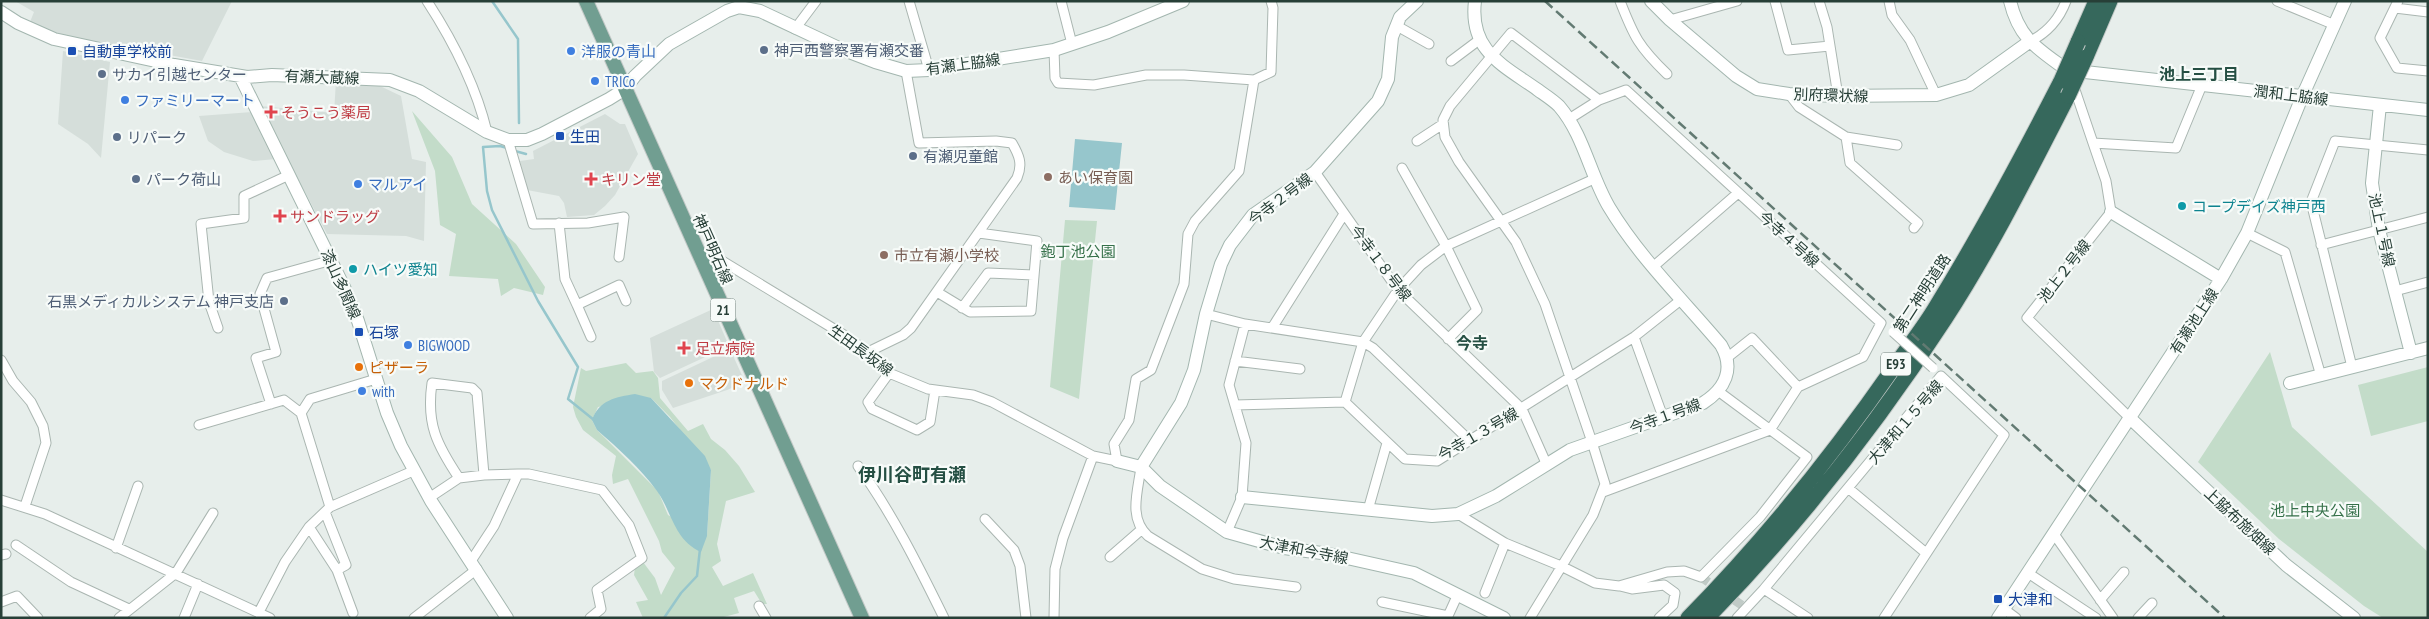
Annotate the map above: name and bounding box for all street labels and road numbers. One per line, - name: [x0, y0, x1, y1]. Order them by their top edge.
- street label: 有瀬上脇線: [925, 49, 1001, 79]
- street label: 有瀬大蔵線: [284, 66, 360, 88]
- street label: 潤和上脇線: [2253, 81, 2329, 109]
- street label: 別府環状線: [1793, 84, 1869, 106]
- street label: 今寺２号線: [1244, 169, 1316, 229]
- street label: 池上１号線: [2365, 191, 2399, 269]
- street label: 今寺４号線: [1755, 207, 1823, 271]
- street label: 神戸明石線: [689, 211, 737, 287]
- street label: 今寺１８号線: [1346, 221, 1416, 305]
- street label: 池上２号線: [2033, 236, 2095, 306]
- street label: 漆山多聞線: [317, 246, 365, 322]
- street label: 第二神明道路: [1890, 250, 1954, 336]
- street label: 有瀬池上線: [2166, 284, 2222, 358]
- road number: 21: [710, 298, 736, 322]
- street label: 生田長坂線: [825, 320, 897, 380]
- road number: E93: [1881, 352, 1911, 376]
- street label: 大津和１５号線: [1863, 376, 1947, 468]
- street label: 今寺１号線: [1627, 394, 1703, 438]
- street label: 今寺１３号線: [1434, 403, 1522, 465]
- street label: 上脇布施畑線: [2201, 483, 2279, 559]
- street label: 大津和今寺線: [1258, 532, 1350, 568]

